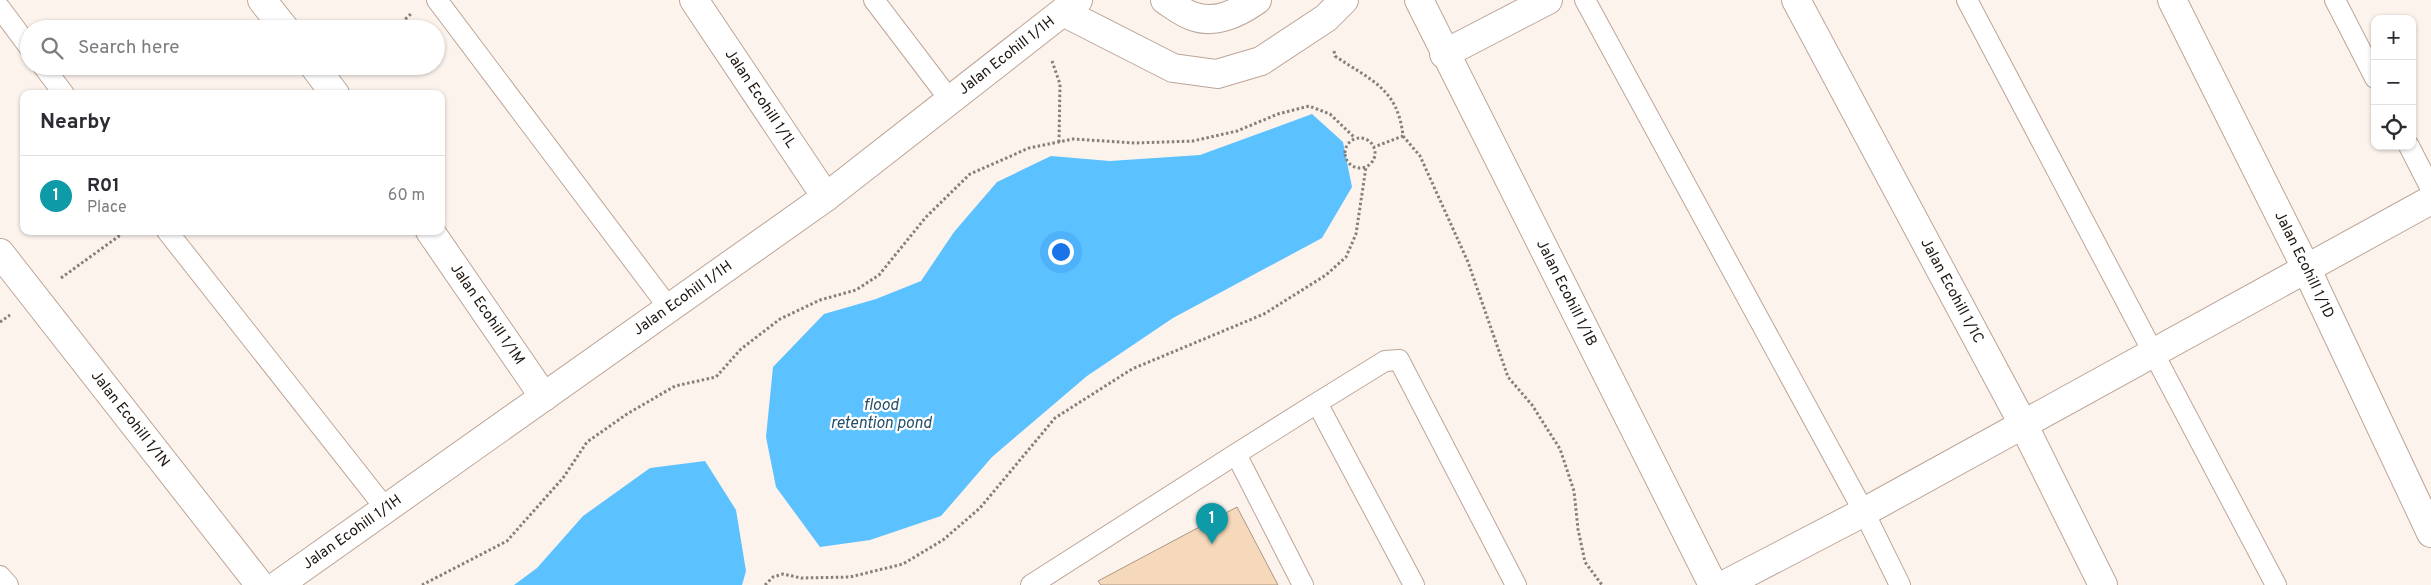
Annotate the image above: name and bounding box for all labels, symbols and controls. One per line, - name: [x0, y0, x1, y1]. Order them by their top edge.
- street label: Jalan Ecohill 1/1H: [955, 12, 1059, 99]
- map controls: [2371, 15, 2416, 150]
- button: +: [2371, 15, 2416, 60]
- search box: [20, 20, 445, 75]
- icon: search: [38, 34, 66, 62]
- text: Search here: [78, 36, 180, 60]
- street label: Jalan Ecohill 1/1L: [720, 46, 800, 152]
- button: −: [2371, 60, 2416, 105]
- button: locate: [2371, 105, 2416, 150]
- text: Nearby: [40, 109, 111, 136]
- text: R01: [87, 174, 120, 198]
- text: 1: [53, 186, 59, 206]
- text: 60 m: [388, 186, 425, 206]
- text: Place: [87, 198, 127, 218]
- street label: Jalan Ecohill 1/1D: [2270, 208, 2338, 322]
- street label: Jalan Ecohill 1/1C: [1916, 235, 1988, 347]
- street label: Jalan Ecohill 1/1B: [1532, 237, 1601, 349]
- your location: [1048, 239, 1074, 265]
- street label: Jalan Ecohill 1/1H: [629, 257, 736, 340]
- street label: Jalan Ecohill 1/1M: [446, 260, 529, 369]
- street label: Jalan Ecohill 1/1N: [86, 367, 174, 471]
- water label: flood retention pond: [831, 396, 933, 434]
- street label: Jalan Ecohill 1/1H: [299, 491, 406, 574]
- pin: 1: [1196, 503, 1228, 544]

